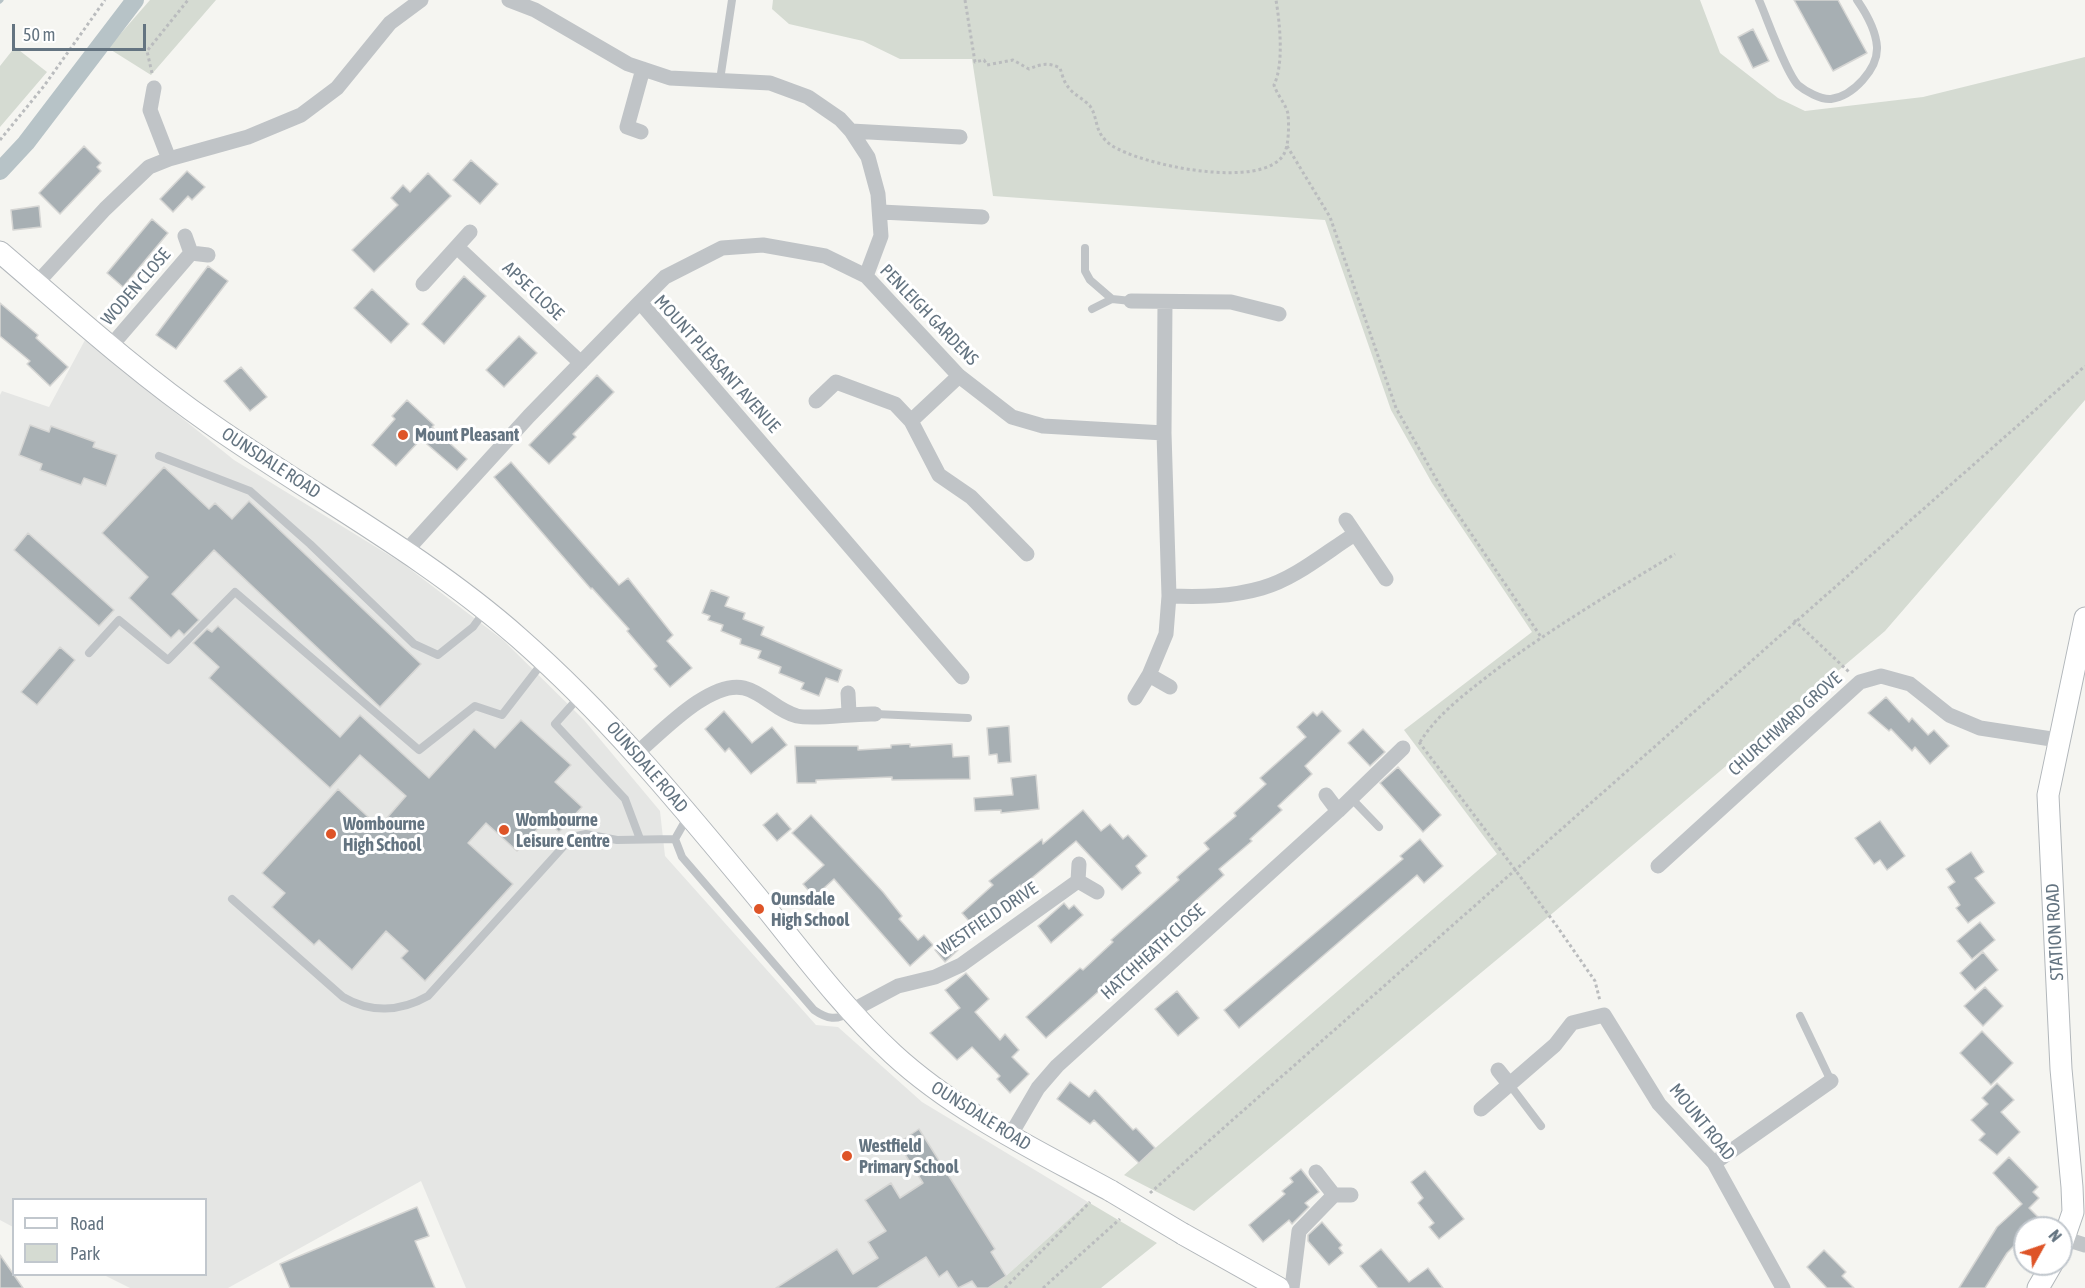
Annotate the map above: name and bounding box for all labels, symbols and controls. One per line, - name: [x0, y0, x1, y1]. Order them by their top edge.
- scale bar: [15, 12, 148, 50]
- text: 50 m: [23, 24, 55, 45]
- street label: WODEN CLOSE: [97, 244, 175, 330]
- street label: APSE CLOSE: [498, 257, 568, 325]
- street label: PENLEIGH GARDENS: [875, 260, 983, 370]
- street label: MOUNT PLEASANT AVENUE: [650, 291, 784, 437]
- street label: OUNSDALE ROAD: [218, 423, 324, 503]
- place label: Mount Pleasant: [415, 424, 519, 446]
- marker: Mount Pleasant: [396, 428, 410, 442]
- street label: CHURCHWARD GROVE: [1724, 668, 1846, 780]
- street label: OUNSDALE ROAD: [602, 717, 692, 817]
- place label: Wombourne Leisure Centre: [516, 809, 610, 852]
- place label: Wombourne High School: [343, 813, 425, 856]
- marker: Wombourne Leisure Centre: [497, 823, 511, 837]
- marker: Wombourne High School: [324, 827, 338, 841]
- street label: WESTFIELD DRIVE: [934, 878, 1042, 960]
- street label: STATION ROAD: [2042, 883, 2068, 981]
- place label: Ounsdale High School: [771, 888, 849, 930]
- street label: HATCHHEATH CLOSE: [1097, 900, 1209, 1004]
- marker: Ounsdale High School: [752, 902, 766, 916]
- street label: OUNSDALE ROAD: [927, 1077, 1035, 1155]
- street label: MOUNT ROAD: [1665, 1079, 1739, 1165]
- place label: Westfield Primary School: [859, 1135, 958, 1178]
- marker: Westfield Primary School: [840, 1149, 854, 1163]
- legend: [12, 1198, 207, 1276]
- text: Road: [70, 1213, 104, 1234]
- north arrow: [2013, 1216, 2073, 1276]
- text: N: [2045, 1226, 2065, 1245]
- text: Park: [70, 1243, 100, 1264]

